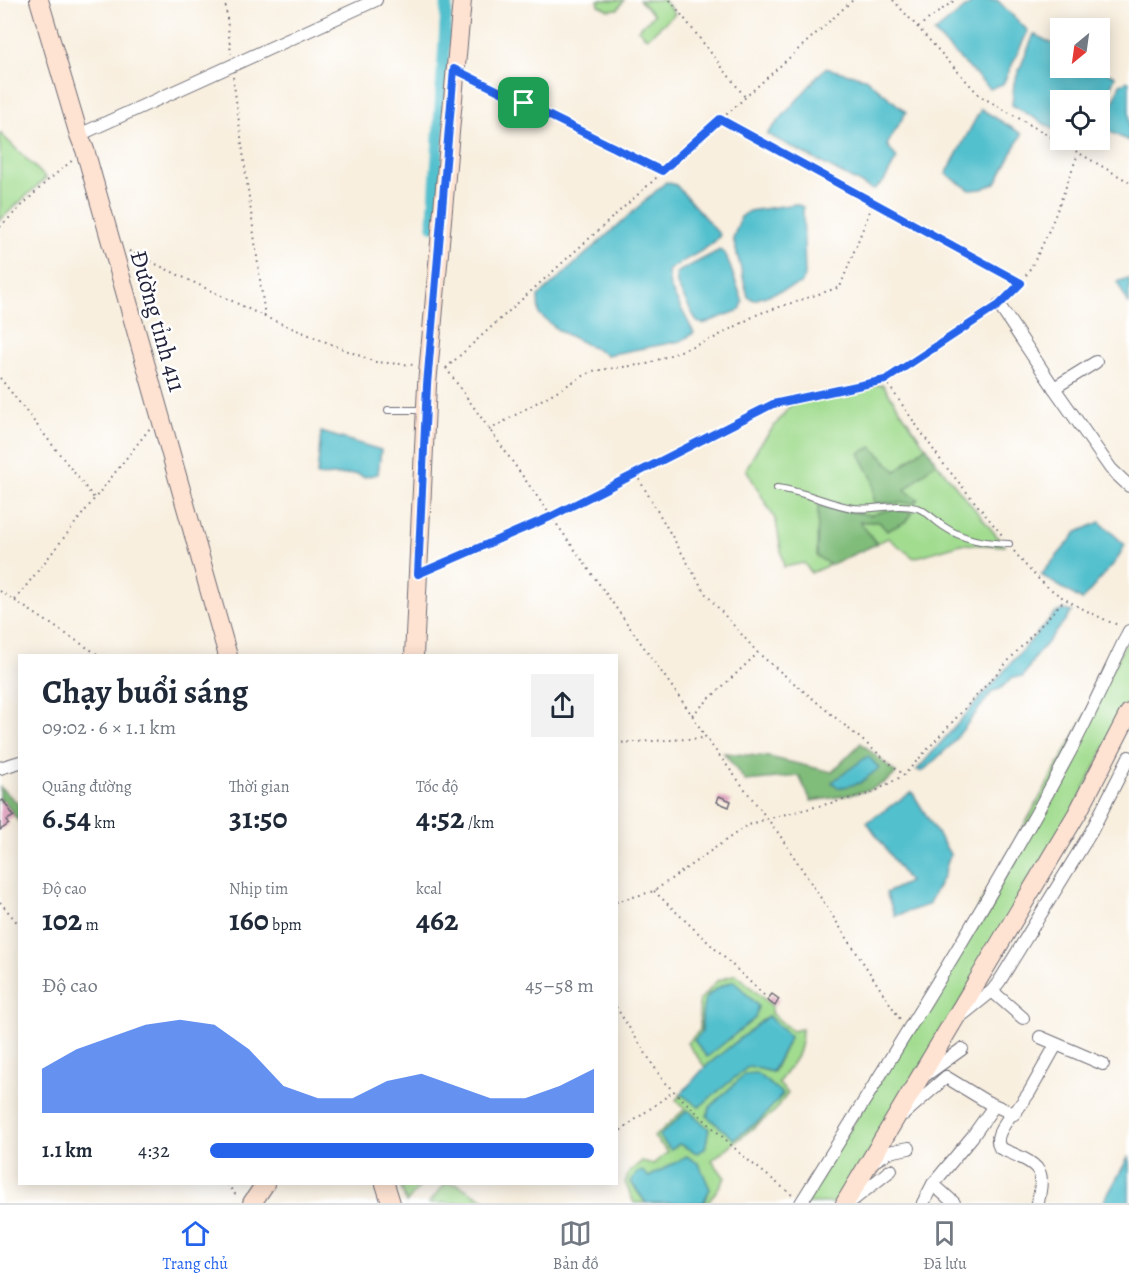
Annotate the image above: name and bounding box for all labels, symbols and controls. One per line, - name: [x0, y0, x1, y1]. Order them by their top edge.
- north arrow: [1050, 18, 1110, 78]
- map controls: [1050, 18, 1110, 150]
- pin: [498, 77, 549, 128]
- icon: arrive: [507, 86, 540, 119]
- button: locate: [1050, 90, 1110, 150]
- street label: Đường tỉnh 411: [123, 247, 193, 395]
- text: Chạy buổi sáng: [42, 669, 248, 714]
- button: share: [531, 674, 594, 737]
- text: 09:02 · 6 × 1.1 km: [42, 714, 176, 741]
- text: Quãng đường: [42, 776, 132, 798]
- text: Thời gian: [229, 776, 290, 798]
- text: Tốc độ: [416, 776, 458, 798]
- text: 6.54: [42, 798, 91, 838]
- text: 31:50: [229, 798, 288, 838]
- text: 4:52: [416, 798, 465, 838]
- text: km: [91, 812, 116, 834]
- text: /km: [465, 812, 494, 834]
- text: Độ cao: [42, 878, 87, 900]
- text: Nhịp tim: [229, 878, 288, 900]
- text: kcal: [416, 878, 442, 900]
- text: 102: [42, 900, 82, 940]
- text: 160: [229, 900, 269, 940]
- text: 462: [416, 900, 459, 940]
- text: m: [82, 914, 99, 936]
- text: bpm: [269, 914, 302, 936]
- text: Độ cao: [42, 972, 98, 999]
- text: 45–58 m: [525, 972, 594, 999]
- text: 1.1 km: [42, 1137, 92, 1164]
- text: 4:32: [138, 1137, 170, 1164]
- tab: Trang chủ: [162, 1217, 228, 1275]
- tab: Bản đồ: [553, 1217, 598, 1275]
- tab: Đã lưu: [923, 1217, 967, 1275]

